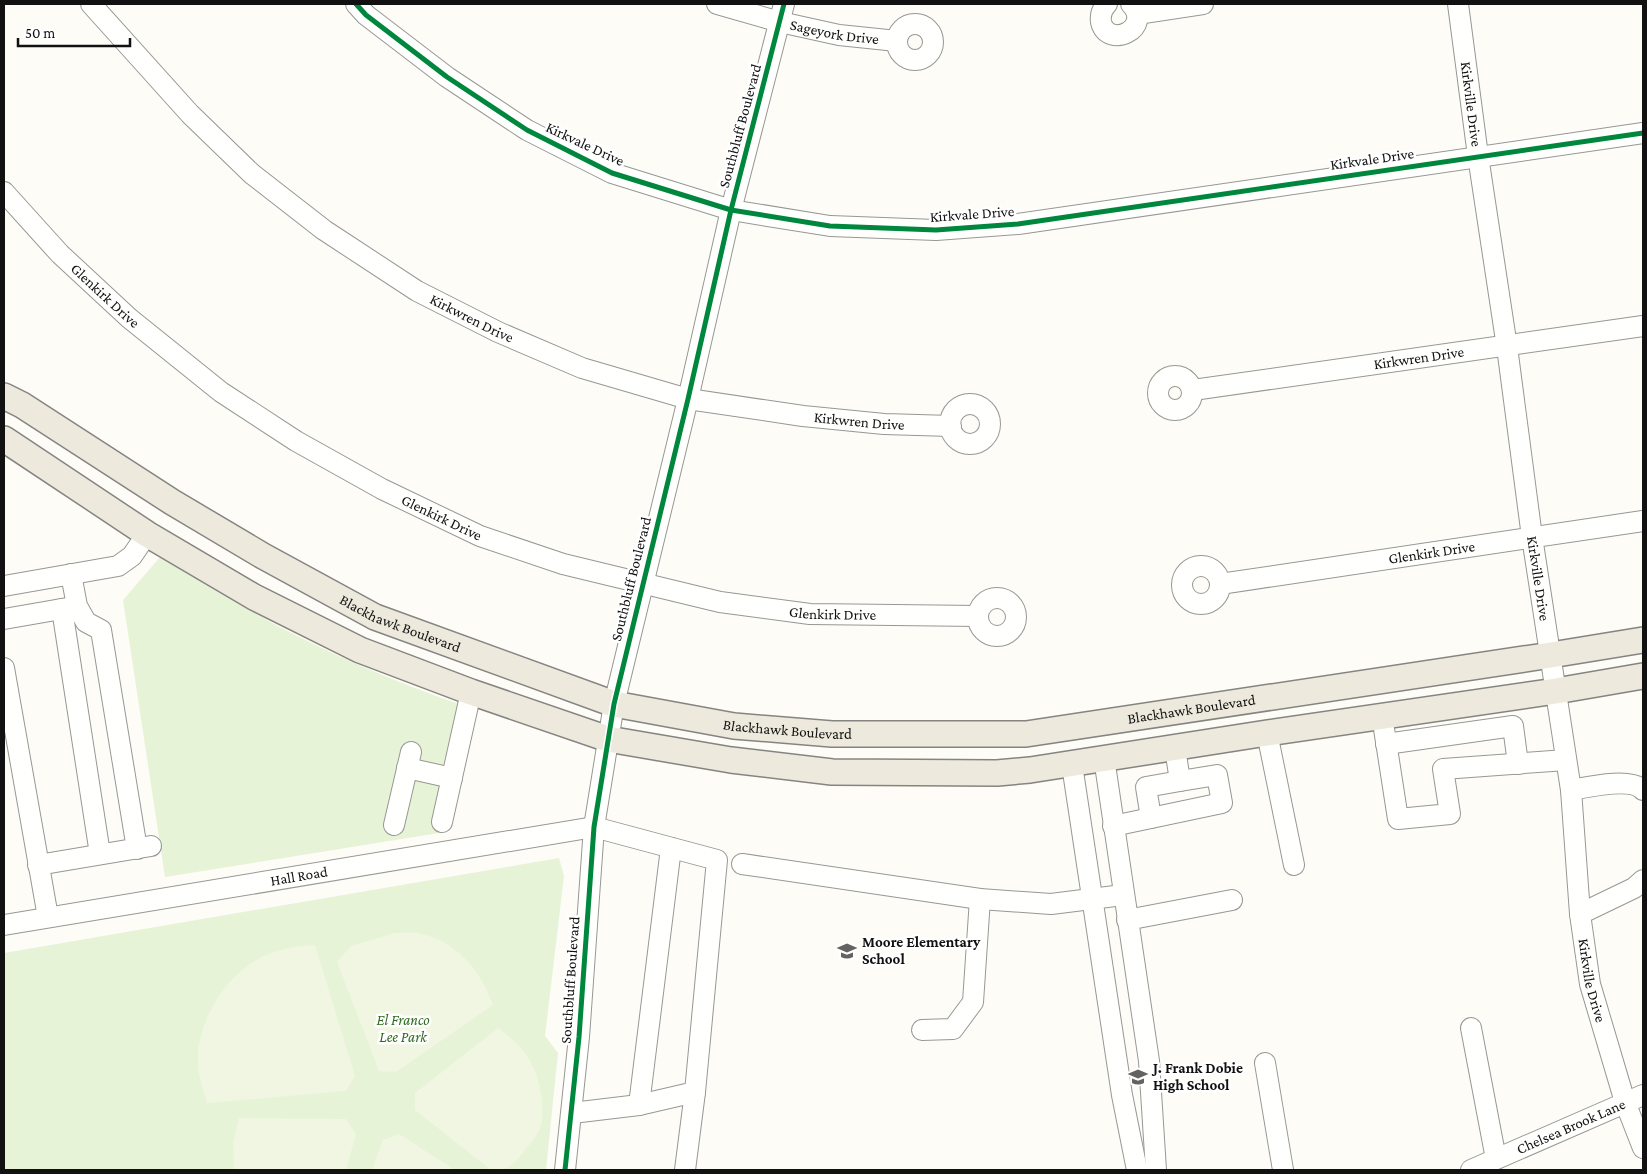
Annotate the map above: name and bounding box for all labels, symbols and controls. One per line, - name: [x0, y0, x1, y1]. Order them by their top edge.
- scale bar: [18, 15, 130, 47]
- street label: Sageyork Drive: [789, 16, 880, 47]
- text: 50 m: [25, 25, 55, 41]
- street label: Kirkville Drive: [1458, 61, 1485, 148]
- street label: Southbluff Boulevard: [716, 62, 764, 190]
- street label: Kirkvale Drive: [543, 119, 627, 169]
- street label: Kirkvale Drive: [1329, 145, 1415, 173]
- street label: Kirkvale Drive: [929, 203, 1015, 225]
- street label: Glenkirk Drive: [68, 260, 143, 331]
- street label: Kirkwren Drive: [428, 291, 516, 346]
- street label: Kirkwren Drive: [1373, 344, 1465, 372]
- street label: Kirkwren Drive: [813, 409, 905, 433]
- street label: Glenkirk Drive: [399, 492, 485, 544]
- street label: Southbluff Boulevard: [608, 515, 654, 643]
- street label: Kirkville Drive: [1524, 535, 1553, 622]
- street label: Glenkirk Drive: [1387, 538, 1476, 567]
- street label: Blackhawk Boulevard: [337, 591, 463, 656]
- street label: Glenkirk Drive: [788, 603, 877, 623]
- street label: Blackhawk Boulevard: [1126, 692, 1257, 727]
- street label: Blackhawk Boulevard: [722, 716, 852, 742]
- street label: Hall Road: [269, 863, 329, 889]
- street label: Southbluff Boulevard: [558, 916, 582, 1044]
- place label: Moore Elementary School: [862, 934, 981, 967]
- street label: Kirkville Drive: [1576, 937, 1609, 1025]
- school or university icon: Moore Elementary School: [836, 940, 858, 962]
- park label: El Franco Lee Park: [376, 1012, 430, 1045]
- place label: J. Frank Dobie High School: [1151, 1060, 1243, 1093]
- school or university icon: J. Frank Dobie High School: [1127, 1066, 1149, 1088]
- street label: Chelsea Brook Lane: [1514, 1096, 1628, 1157]

